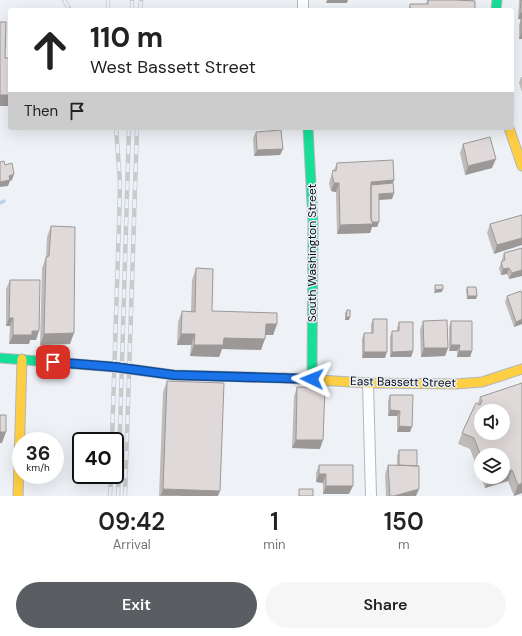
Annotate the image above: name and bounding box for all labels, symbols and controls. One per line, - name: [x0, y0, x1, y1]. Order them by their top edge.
- text: 110 m: [90, 19, 163, 56]
- icon: ahead: [24, 24, 76, 76]
- text: West Bassett Street: [90, 55, 256, 79]
- icon: arrive: [66, 100, 88, 122]
- text: Then: [24, 101, 58, 121]
- street label: South Washington Street: [304, 183, 320, 322]
- pin: [36, 345, 70, 379]
- icon: arrive: [42, 351, 64, 373]
- position arrow: [291, 358, 333, 400]
- street label: East Bassett Street: [350, 373, 456, 391]
- map controls: [474, 404, 510, 484]
- button: sound: [474, 404, 510, 440]
- speed limit sign: 40: [72, 432, 124, 484]
- text: 36: [26, 440, 50, 466]
- button: layers: [474, 448, 510, 484]
- text: km/h: [26, 461, 50, 474]
- text: 09:42: [98, 506, 165, 537]
- text: 1: [270, 506, 279, 537]
- text: 150: [384, 506, 424, 537]
- text: Arrival: [113, 536, 151, 553]
- text: min: [263, 536, 286, 553]
- text: m: [398, 536, 410, 553]
- button: Exit: [16, 582, 257, 628]
- button: Share: [265, 582, 506, 628]

